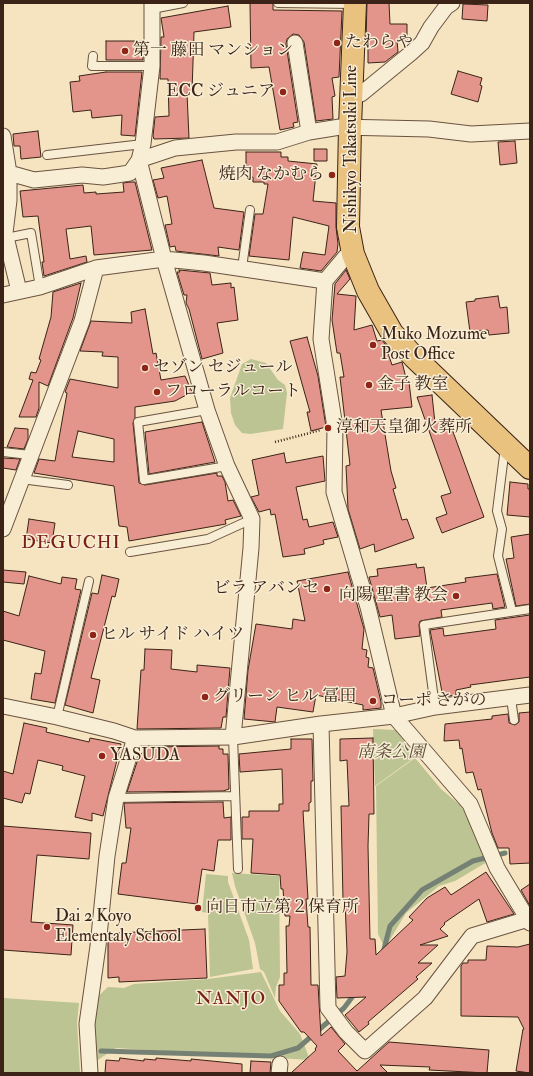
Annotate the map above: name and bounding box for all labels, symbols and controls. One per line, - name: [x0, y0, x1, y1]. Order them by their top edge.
- place label: たわらや: [345, 33, 413, 53]
- marker: たわらや: [332, 38, 342, 48]
- place label: 第一 藤田 マンション: [133, 41, 293, 61]
- marker: 第一 藤田 マンション: [120, 46, 130, 56]
- street label: Nishikyo Takatsuki Line: [342, 65, 362, 233]
- place label: ECC ジュニア: [166, 82, 275, 102]
- marker: ECC ジュニア: [278, 87, 288, 97]
- place label: 焼肉 なかむら: [218, 165, 324, 185]
- marker: 焼肉 なかむら: [327, 170, 337, 180]
- place label: Muko Mozume Post Office: [381, 325, 487, 365]
- marker: Muko Mozume Post Office: [368, 340, 378, 350]
- place label: セゾン セジュール: [153, 358, 293, 378]
- marker: セゾン セジュール: [140, 363, 150, 373]
- place label: 金子 教室: [377, 375, 449, 395]
- marker: 金子 教室: [364, 380, 374, 390]
- place label: フローラルコート: [165, 382, 301, 402]
- marker: フローラルコート: [152, 387, 162, 397]
- place label: 淳和天皇御火葬所: [336, 418, 472, 438]
- marker: 淳和天皇御火葬所: [323, 423, 333, 433]
- district label: DEGUCHI: [21, 533, 121, 555]
- place label: ビラ アバンセ: [213, 579, 319, 599]
- marker: ビラ アバンセ: [322, 584, 332, 594]
- place label: 向陽 聖書 教会: [339, 586, 448, 606]
- marker: 向陽 聖書 教会: [451, 591, 461, 601]
- place label: ヒル サイド ハイツ: [101, 625, 244, 645]
- marker: ヒル サイド ハイツ: [88, 630, 98, 640]
- place label: グリーン ヒル 冨田: [213, 687, 356, 707]
- place label: コーポ さがの: [381, 691, 487, 711]
- marker: グリーン ヒル 冨田: [200, 692, 210, 702]
- marker: コーポ さがの: [368, 696, 378, 706]
- park label: 南条公園: [357, 743, 425, 763]
- place label: YASUDA: [110, 746, 180, 766]
- marker: YASUDA: [97, 751, 107, 761]
- place label: 向日市立第２保育所: [206, 898, 359, 918]
- marker: 向日市立第２保育所: [193, 903, 203, 913]
- place label: Dai 2 Koyo Elementaly School: [55, 907, 181, 947]
- marker: Dai 2 Koyo Elementaly School: [42, 922, 52, 932]
- district label: NANJO: [196, 989, 266, 1011]

